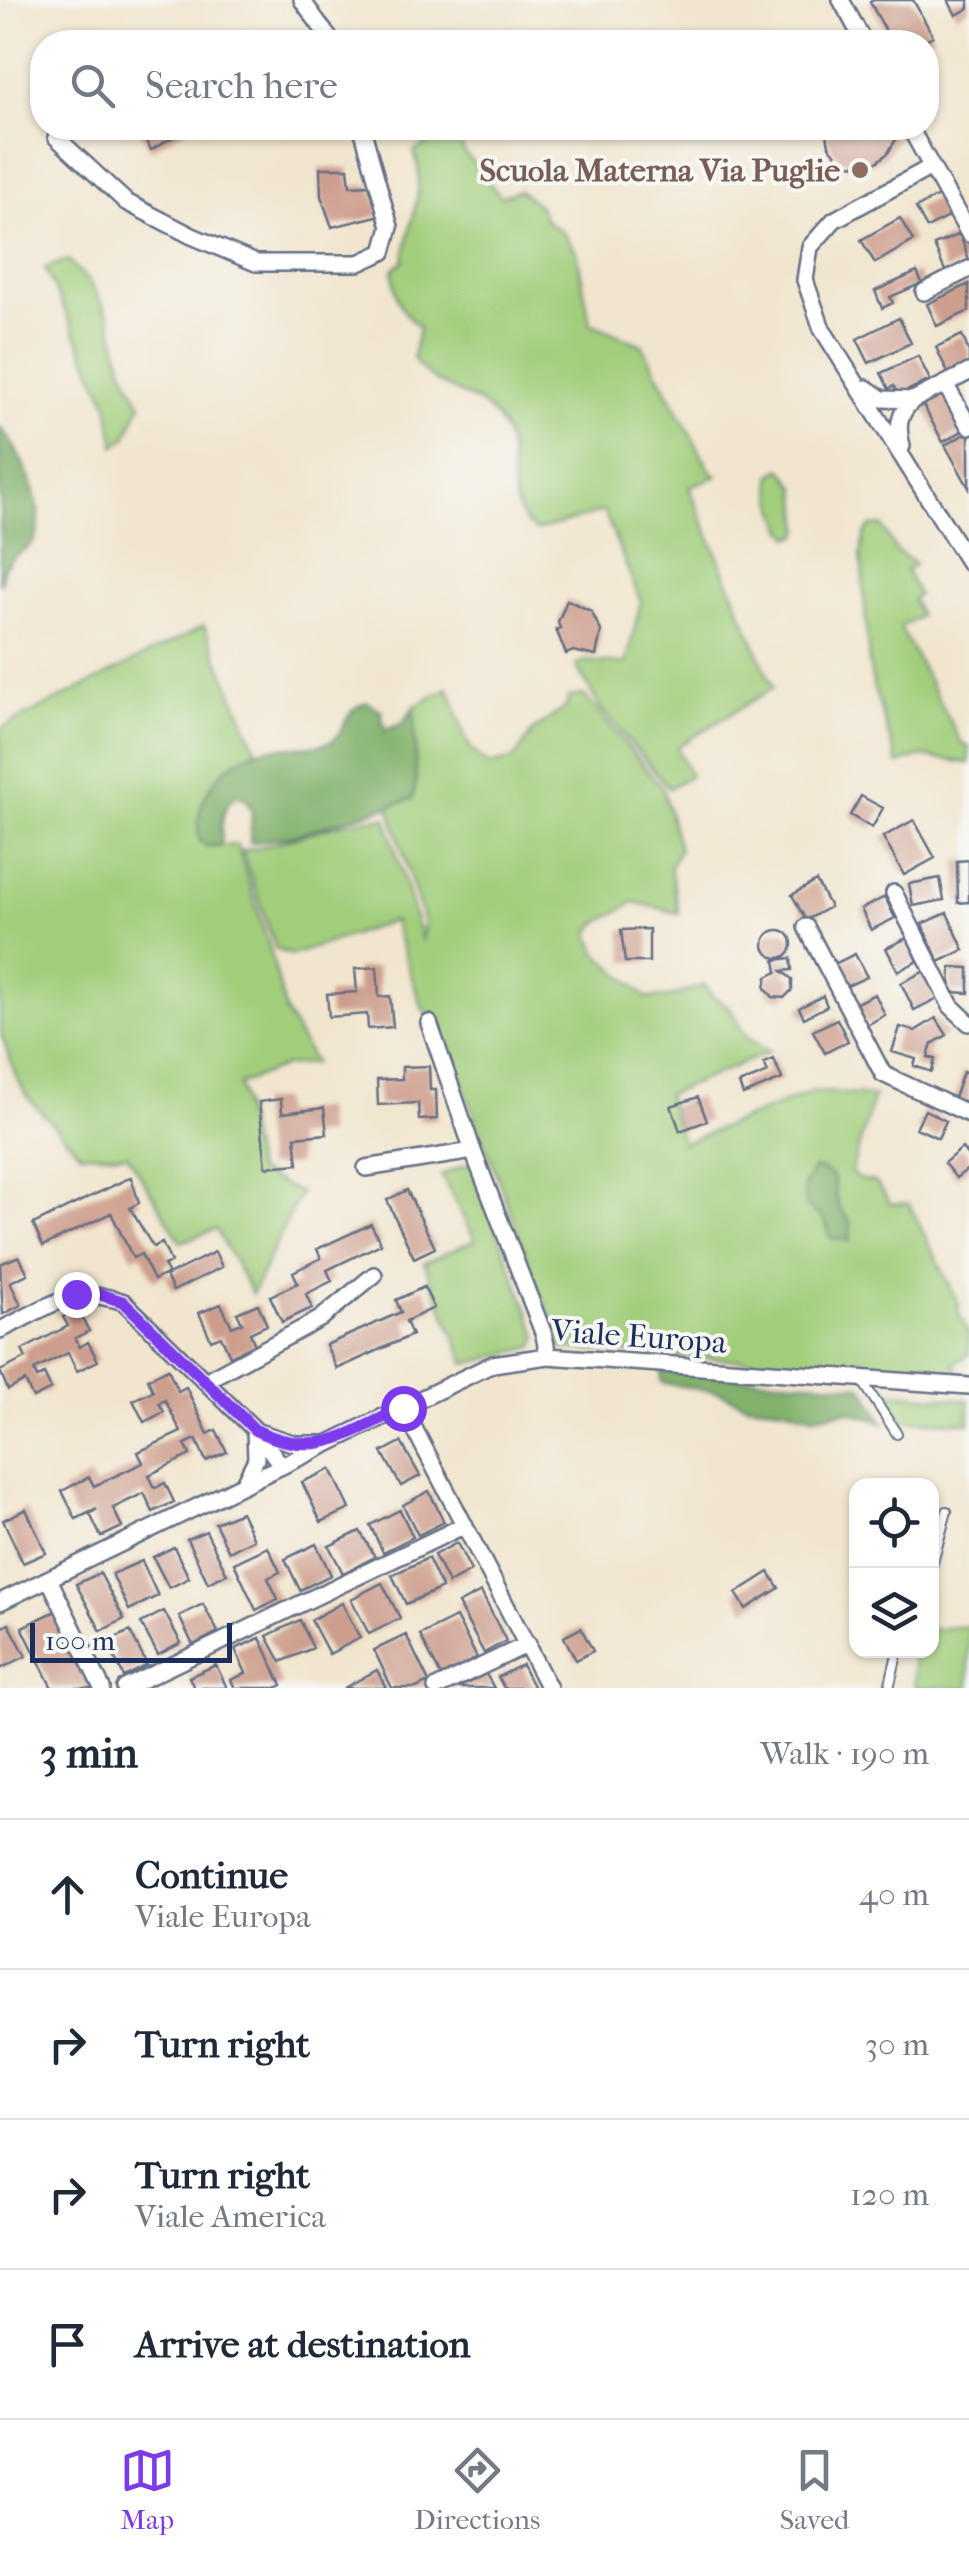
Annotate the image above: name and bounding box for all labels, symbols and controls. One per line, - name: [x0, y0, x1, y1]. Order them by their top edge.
- search box: [30, 30, 939, 140]
- icon: search: [65, 58, 120, 113]
- text: Search here: [145, 63, 338, 108]
- place label: Scuola Materna Via Puglie: [479, 152, 840, 189]
- marker: Scuola Materna Via Puglie: [849, 159, 871, 181]
- route end: [54, 1272, 100, 1318]
- street label: Viale Europa: [549, 1312, 729, 1361]
- route start: [381, 1386, 427, 1432]
- map controls: [849, 1478, 939, 1658]
- button: locate: [849, 1478, 939, 1568]
- button: layers: [849, 1568, 939, 1658]
- scale bar: [30, 1618, 232, 1662]
- text: 100 m: [45, 1624, 115, 1657]
- text: 3 min: [40, 1729, 138, 1778]
- text: Walk · 190 m: [760, 1735, 929, 1772]
- text: Continue: [135, 1853, 288, 1898]
- icon: ahead: [40, 1867, 95, 1922]
- text: 40 m: [859, 1876, 929, 1913]
- text: Viale Europa: [135, 1898, 311, 1935]
- icon: right: [40, 2017, 95, 2072]
- text: Turn right: [135, 2022, 310, 2067]
- text: 30 m: [865, 2026, 929, 2063]
- text: Turn right: [135, 2153, 310, 2198]
- icon: right: [40, 2167, 95, 2222]
- text: 120 m: [850, 2176, 929, 2213]
- text: Viale America: [135, 2198, 326, 2235]
- icon: arrive: [40, 2317, 95, 2372]
- text: Arrive at destination: [135, 2322, 471, 2367]
- tab: Map: [120, 2443, 175, 2536]
- tab: Directions: [414, 2443, 540, 2536]
- tab: Saved: [780, 2443, 849, 2536]

